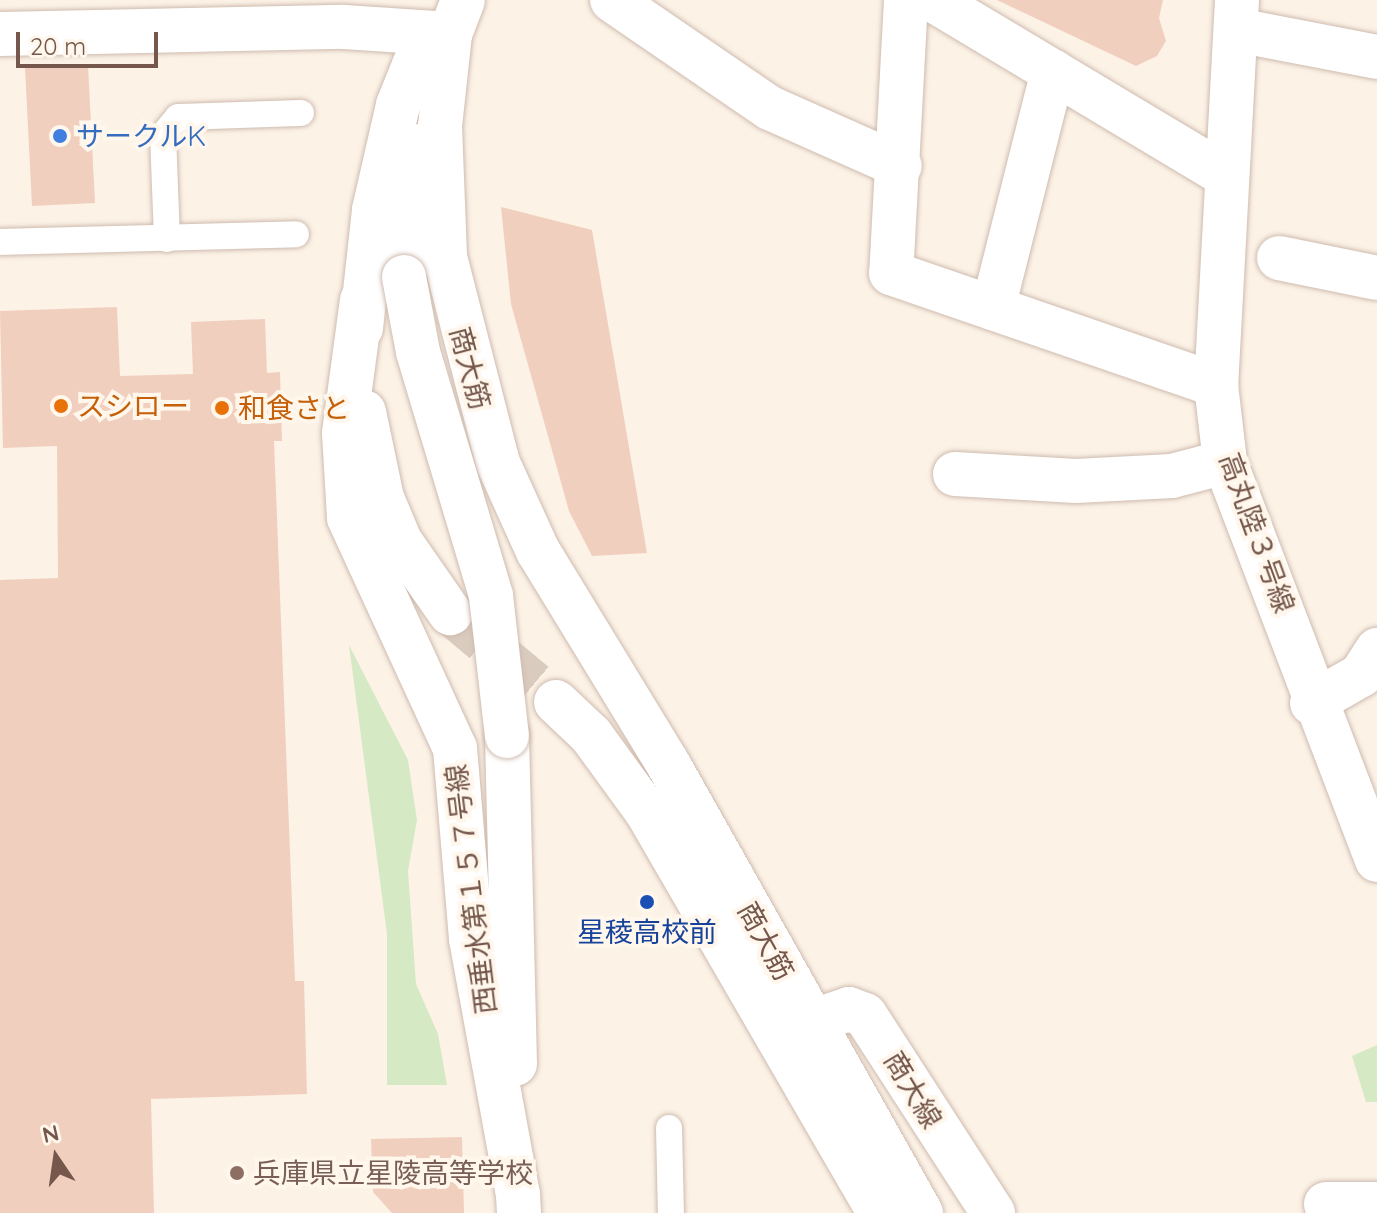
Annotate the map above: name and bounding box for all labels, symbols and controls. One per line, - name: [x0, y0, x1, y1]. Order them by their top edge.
- scale bar: [20, 16, 162, 66]
- text: 20 m: [30, 31, 86, 61]
- place label: サークルK: [76, 119, 207, 153]
- marker: サークルK: [51, 127, 69, 145]
- street label: 商大筋: [443, 323, 497, 413]
- place label: スシロー: [77, 389, 189, 423]
- place label: 和食さと: [238, 391, 350, 425]
- marker: スシロー: [52, 397, 70, 415]
- marker: 和食さと: [213, 399, 231, 417]
- street label: 高丸陸３号線: [1212, 448, 1302, 618]
- street label: 西垂水第１５７号線: [439, 762, 503, 1016]
- marker: 星稜高校前: [638, 893, 656, 911]
- street label: 商大筋: [731, 896, 801, 986]
- place label: 星稜高校前: [577, 915, 717, 949]
- street label: 商大線: [877, 1045, 949, 1135]
- north arrow: [16, 1117, 96, 1197]
- text: N: [40, 1118, 62, 1149]
- place label: 兵庫県立星陵高等学校: [253, 1156, 533, 1190]
- marker: 兵庫県立星陵高等学校: [228, 1164, 246, 1182]

